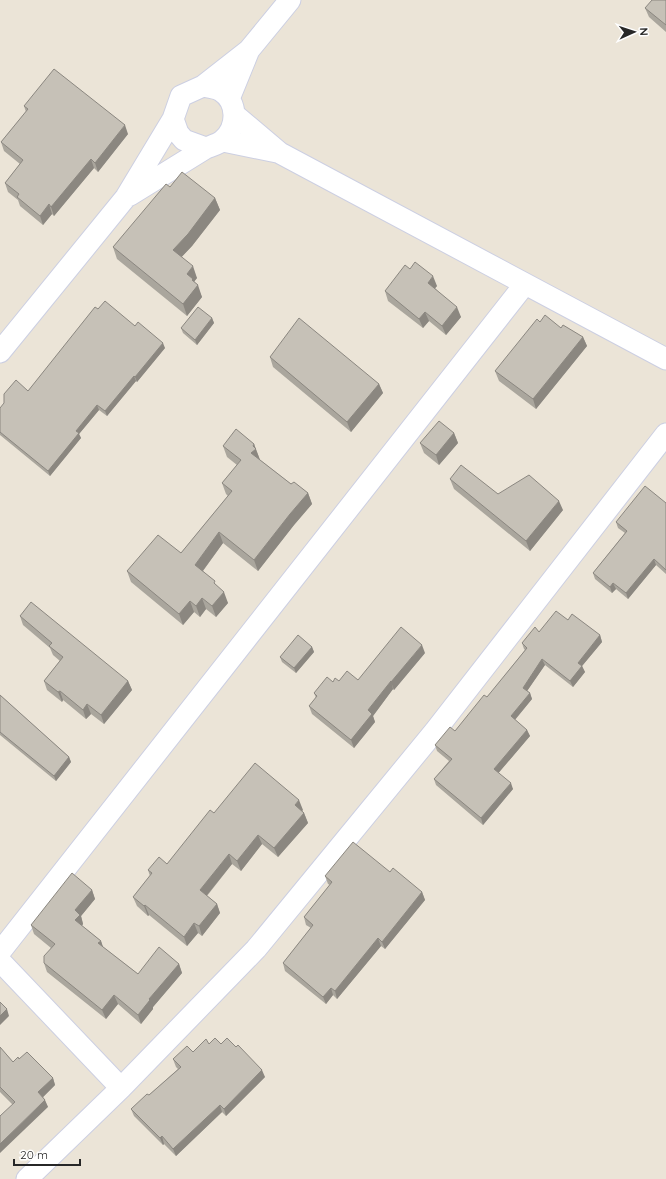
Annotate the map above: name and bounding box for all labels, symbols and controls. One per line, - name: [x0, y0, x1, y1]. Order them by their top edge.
- north arrow: [614, 12, 654, 52]
- text: N: [637, 27, 651, 36]
- scale bar: [14, 1141, 80, 1167]
- text: 20 m: [20, 1147, 48, 1162]

